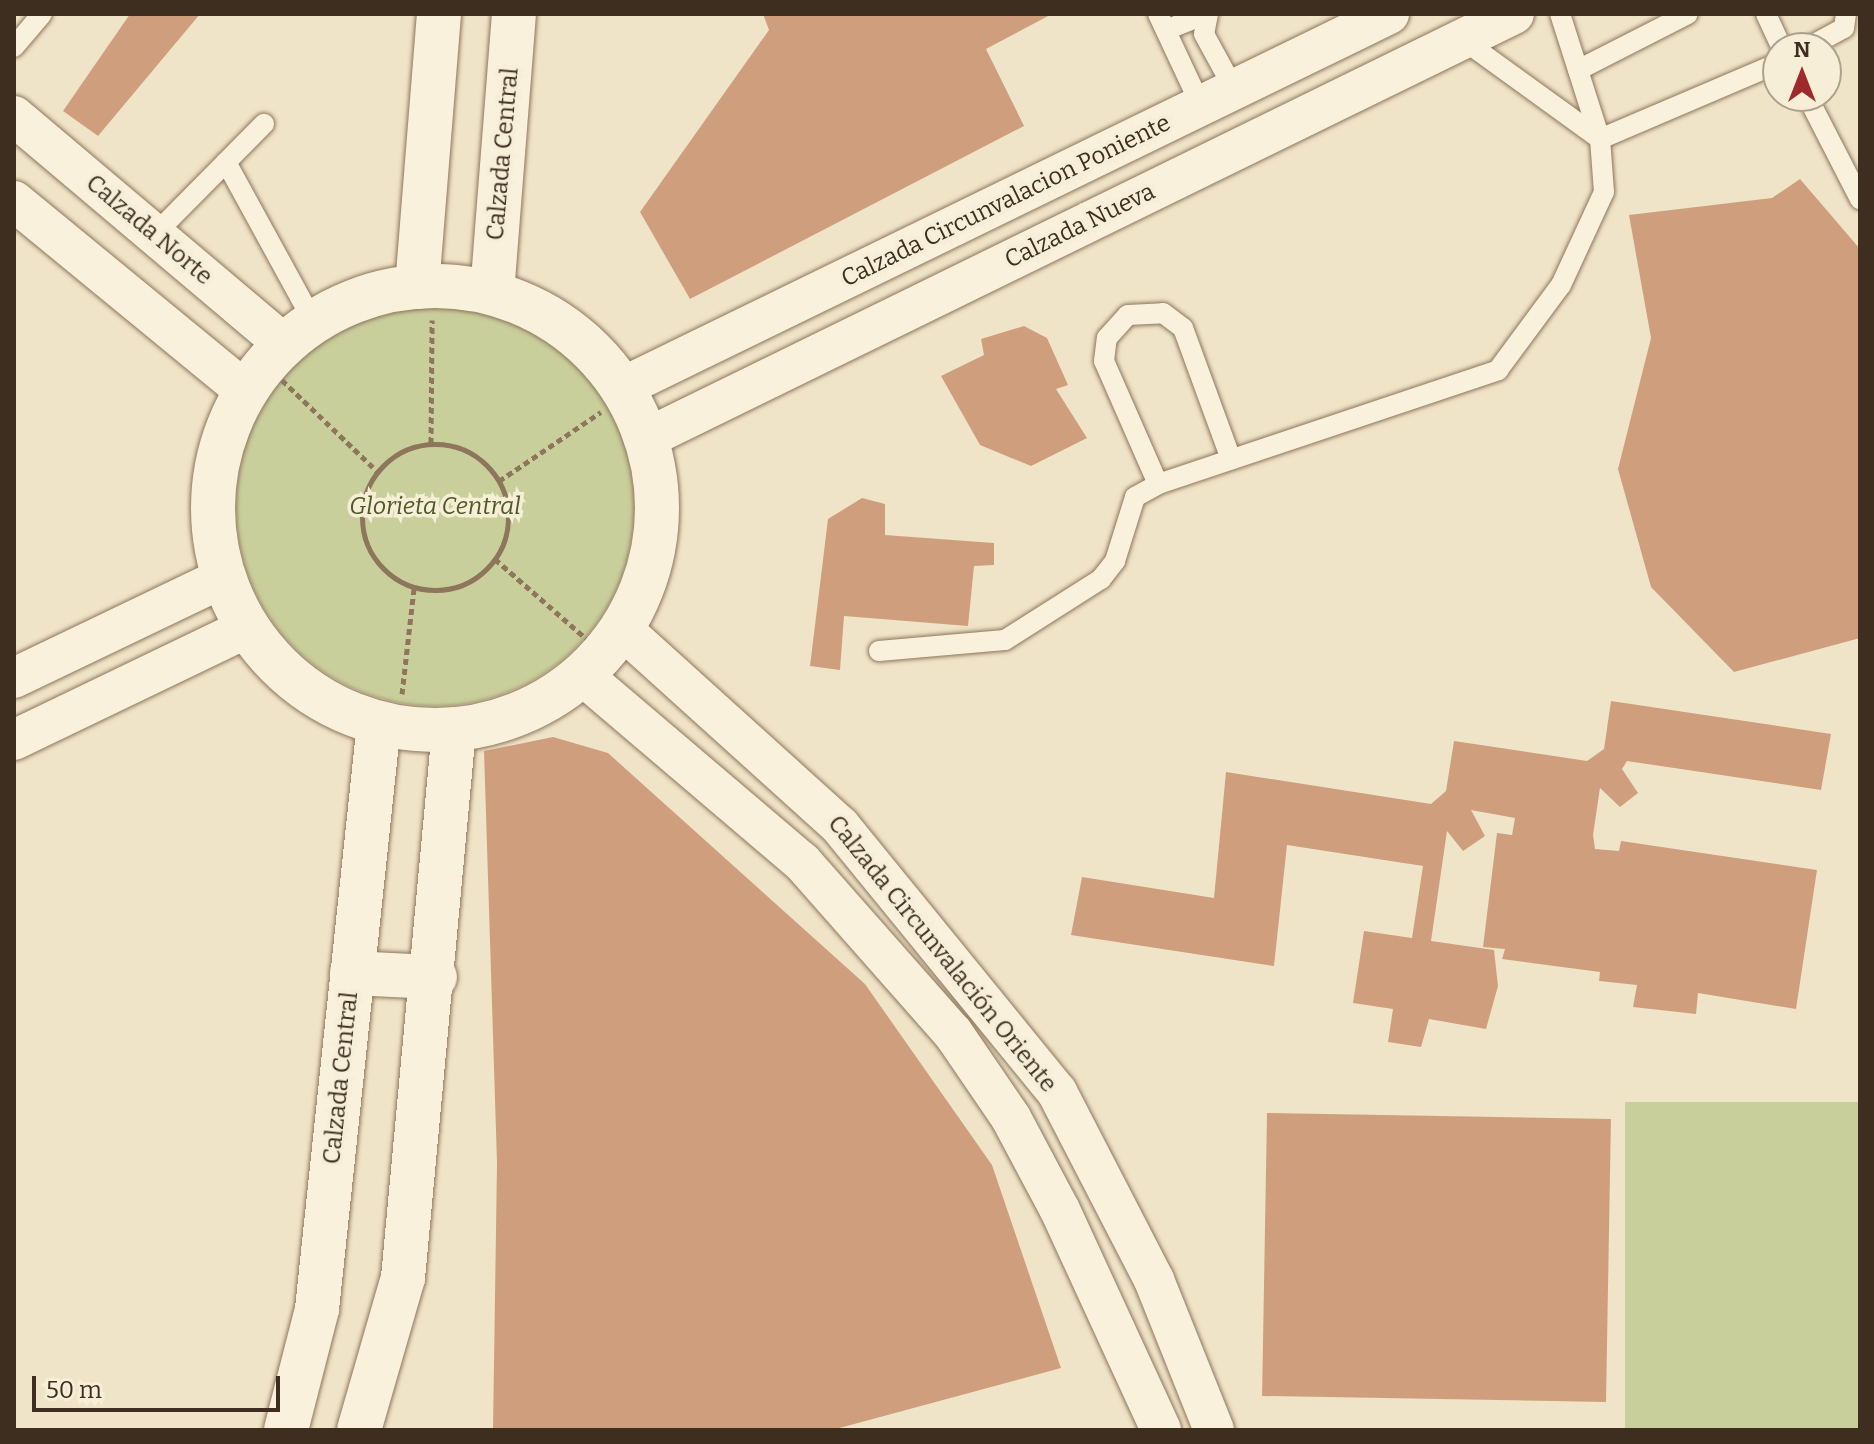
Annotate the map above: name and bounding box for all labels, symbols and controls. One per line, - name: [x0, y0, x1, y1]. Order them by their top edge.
- north arrow: [1762, 32, 1842, 112]
- text: N: [1794, 36, 1810, 63]
- street label: Calzada Central: [481, 66, 525, 242]
- street label: Calzada Circunvalacion Poniente: [837, 109, 1175, 293]
- street label: Calzada Norte: [80, 169, 218, 291]
- street label: Calzada Nueva: [1000, 177, 1160, 275]
- park label: Glorieta Central: [349, 493, 521, 521]
- street label: Calzada Circunvalación Oriente: [821, 810, 1063, 1098]
- street label: Calzada Central: [318, 990, 364, 1166]
- scale bar: [36, 1360, 284, 1410]
- text: 50 m: [46, 1376, 102, 1404]

